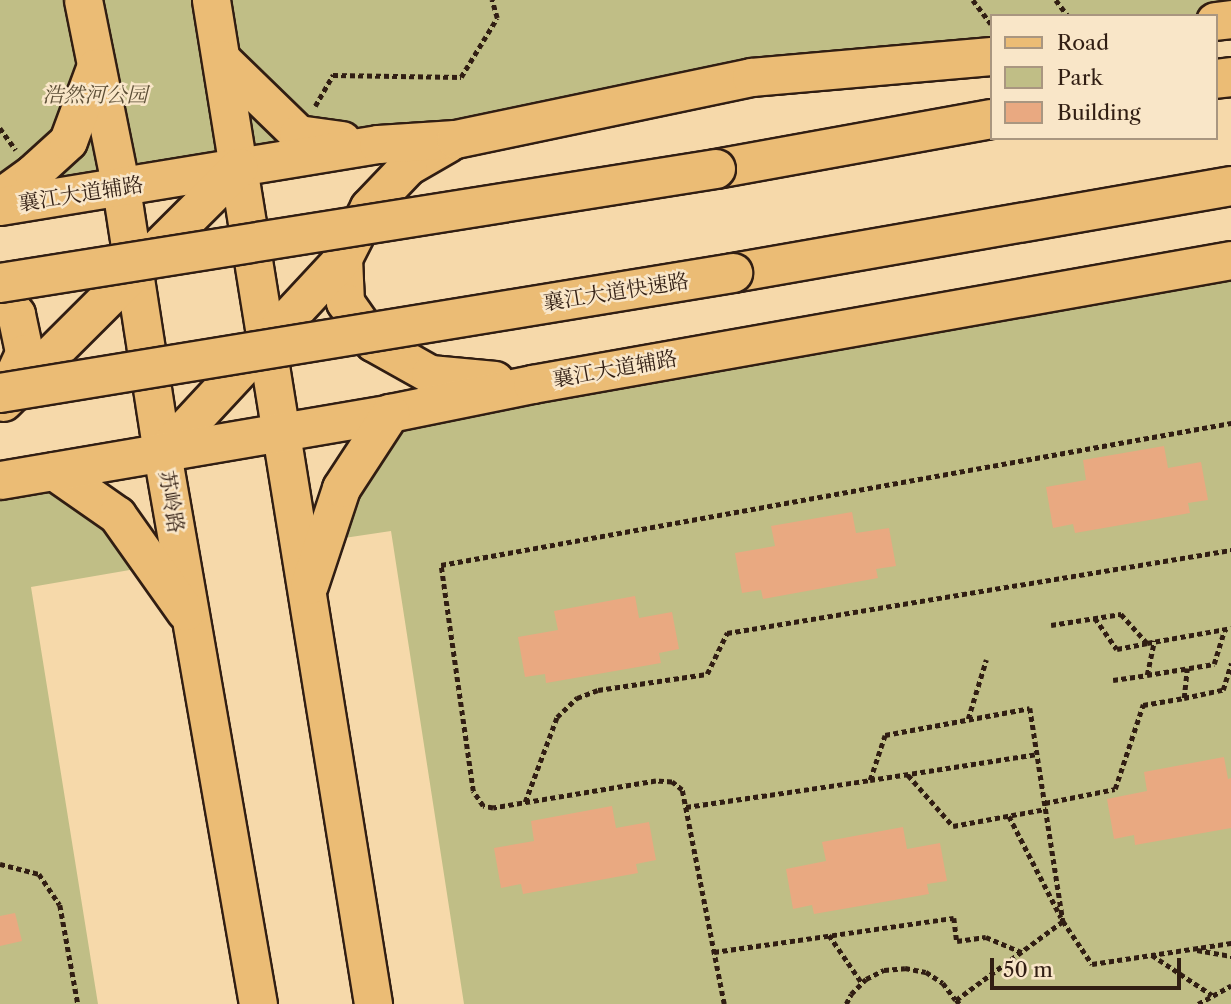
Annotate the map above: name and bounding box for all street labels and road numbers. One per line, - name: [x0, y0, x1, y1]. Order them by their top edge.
- street label: 襄江大道辅路: [17, 172, 145, 216]
- street label: 襄江大道快速路: [541, 268, 691, 316]
- street label: 襄江大道辅路: [551, 346, 679, 392]
- street label: 苏岭路: [153, 469, 189, 535]

